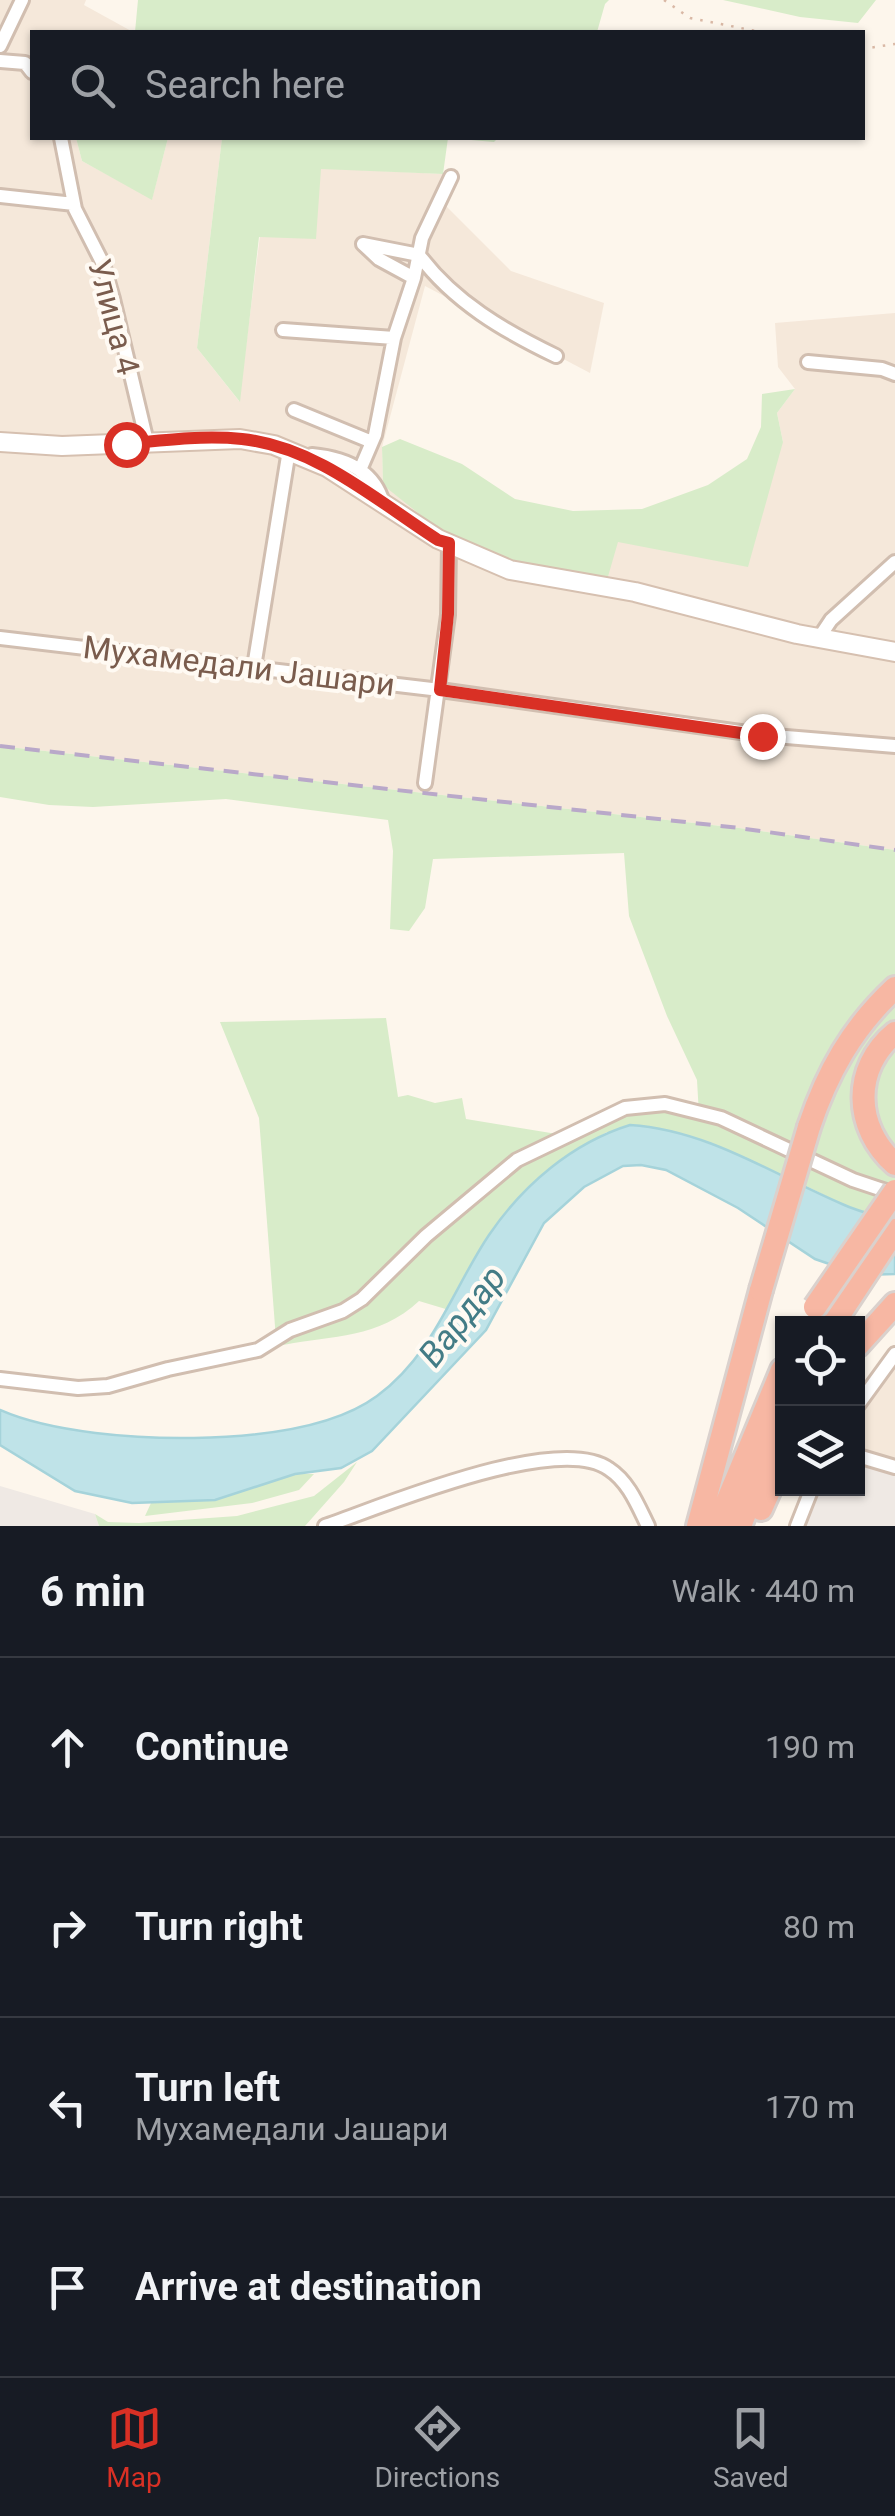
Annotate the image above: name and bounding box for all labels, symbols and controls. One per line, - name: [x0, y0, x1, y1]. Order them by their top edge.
- search box: [30, 30, 865, 140]
- icon: search: [65, 58, 120, 113]
- text: Search here: [145, 63, 345, 107]
- street label: Улица 4: [80, 255, 148, 379]
- route start: [104, 422, 150, 468]
- street label: Мухамедали Јашари: [81, 628, 397, 704]
- route end: [740, 714, 786, 760]
- water label: Вардар: [410, 1258, 514, 1375]
- map controls: [775, 1316, 865, 1496]
- button: locate: [775, 1316, 865, 1406]
- button: layers: [775, 1406, 865, 1496]
- text: 6 min: [40, 1567, 146, 1616]
- text: Walk · 440 m: [672, 1572, 855, 1610]
- icon: ahead: [40, 1720, 95, 1775]
- text: Continue: [135, 1725, 289, 1769]
- text: 190 m: [765, 1728, 855, 1766]
- icon: right: [40, 1900, 95, 1955]
- text: Turn right: [135, 1905, 303, 1949]
- text: 80 m: [783, 1908, 855, 1946]
- text: Turn left: [135, 2066, 280, 2110]
- icon: left: [40, 2080, 95, 2135]
- text: 170 m: [765, 2088, 855, 2126]
- text: Мухамедали Јашари: [135, 2110, 448, 2148]
- icon: arrive: [40, 2260, 95, 2315]
- text: Arrive at destination: [135, 2265, 482, 2309]
- tab: Map: [106, 2401, 162, 2494]
- tab: Directions: [374, 2401, 500, 2494]
- tab: Saved: [713, 2401, 789, 2494]

